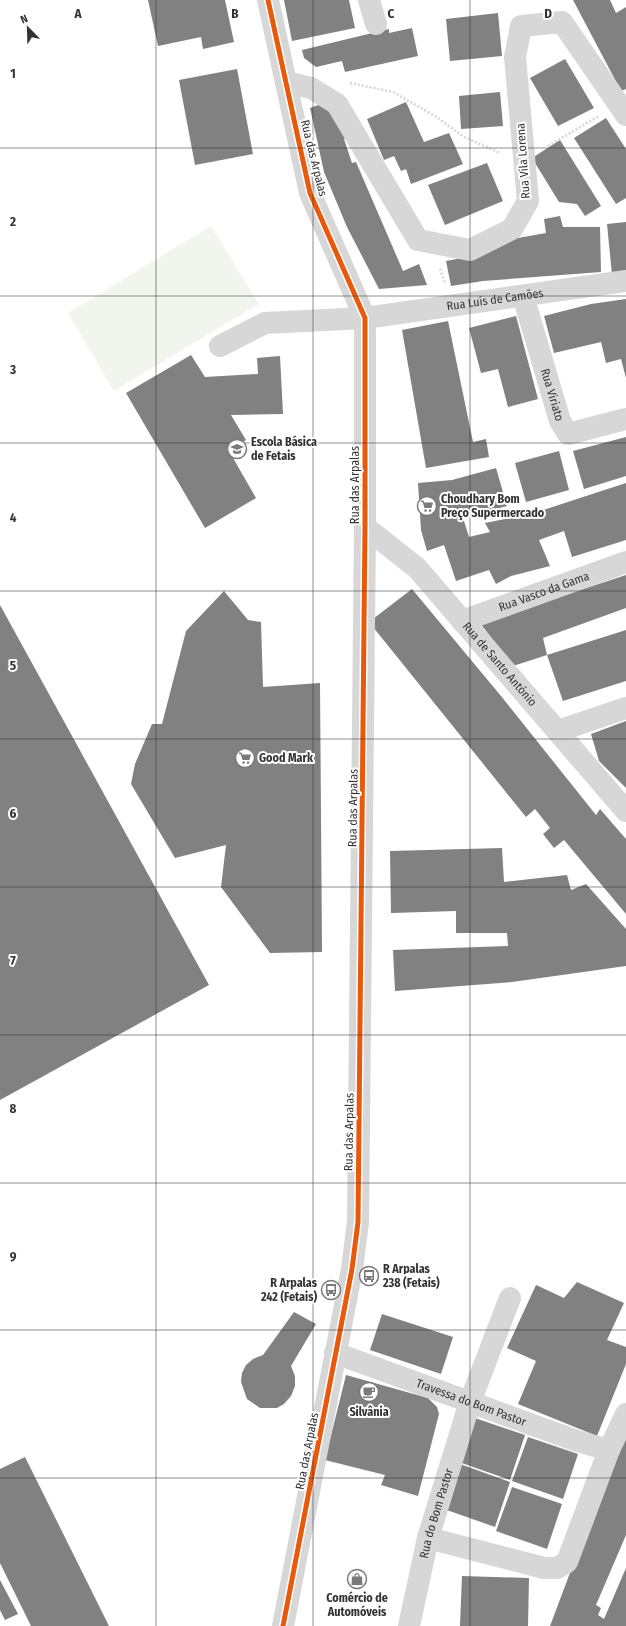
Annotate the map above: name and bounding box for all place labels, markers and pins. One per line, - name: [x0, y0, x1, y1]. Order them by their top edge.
- place label: Escola Básica de Fetais: [251, 435, 317, 463]
- school or university icon: Escola Básica de Fetais: [226, 438, 248, 460]
- place label: Choudhary Bom Preço Supermercado: [441, 492, 545, 521]
- supermarket icon: Choudhary Bom Preço Supermercado: [416, 495, 438, 517]
- supermarket icon: Good Mark: [234, 747, 256, 769]
- place label: Good Mark: [259, 751, 314, 765]
- place label: R Arpalas 238 (Fetais): [382, 1262, 440, 1290]
- bus stop icon: R Arpalas 238 (Fetais): [358, 1265, 380, 1287]
- place label: R Arpalas 242 (Fetais): [260, 1276, 318, 1304]
- bus stop icon: R Arpalas 242 (Fetais): [320, 1279, 342, 1301]
- cafe icon: Silvânia: [358, 1381, 380, 1403]
- place label: Silvânia: [349, 1405, 389, 1419]
- shop icon: Comércio de Automóveis: [346, 1568, 368, 1590]
- place label: Comércio de Automóveis: [326, 1591, 388, 1619]

